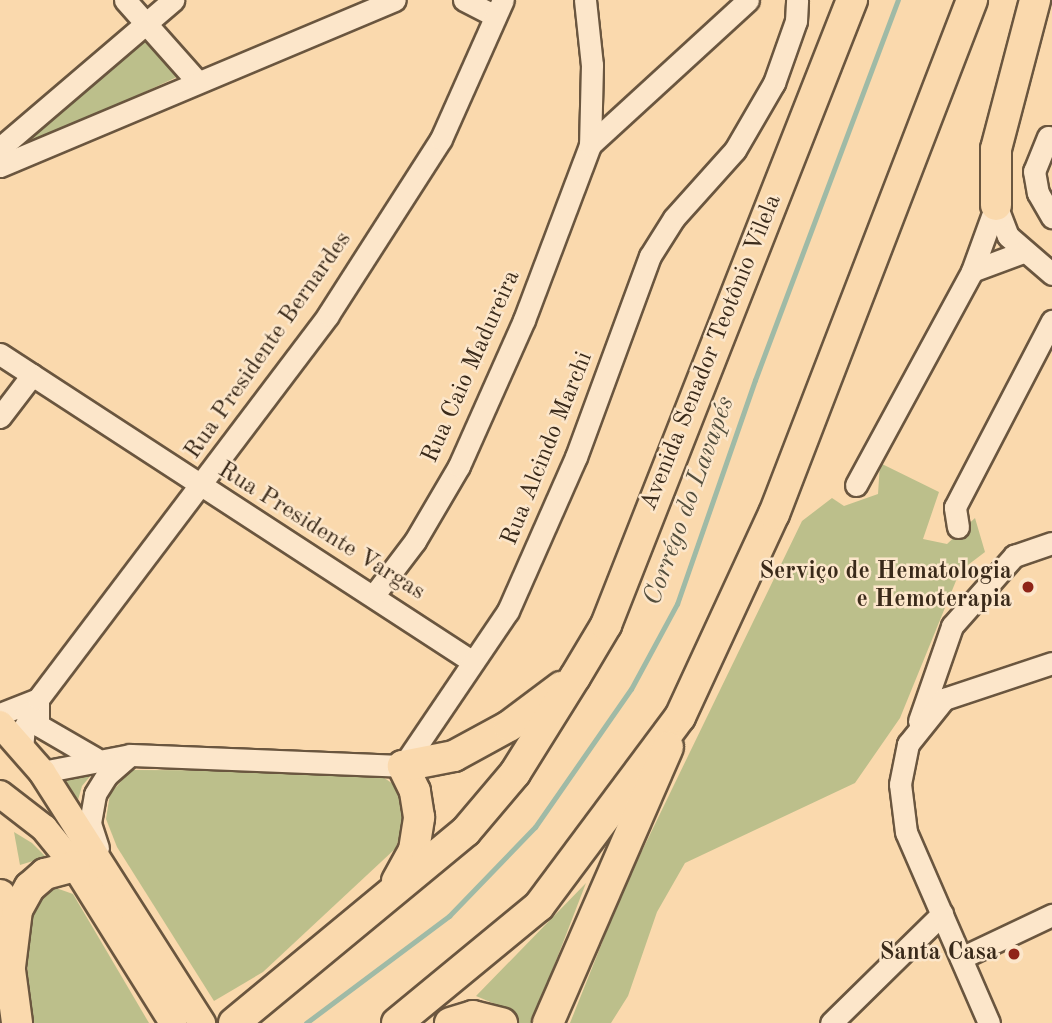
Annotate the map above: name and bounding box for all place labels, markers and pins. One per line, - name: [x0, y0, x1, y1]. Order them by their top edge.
- place label: Serviço de Hematologia e Hemoterapia: [759, 559, 1012, 615]
- marker: Serviço de Hematologia e Hemoterapia: [1018, 577, 1038, 597]
- place label: Santa Casa: [879, 940, 998, 968]
- marker: Santa Casa: [1004, 944, 1024, 964]

